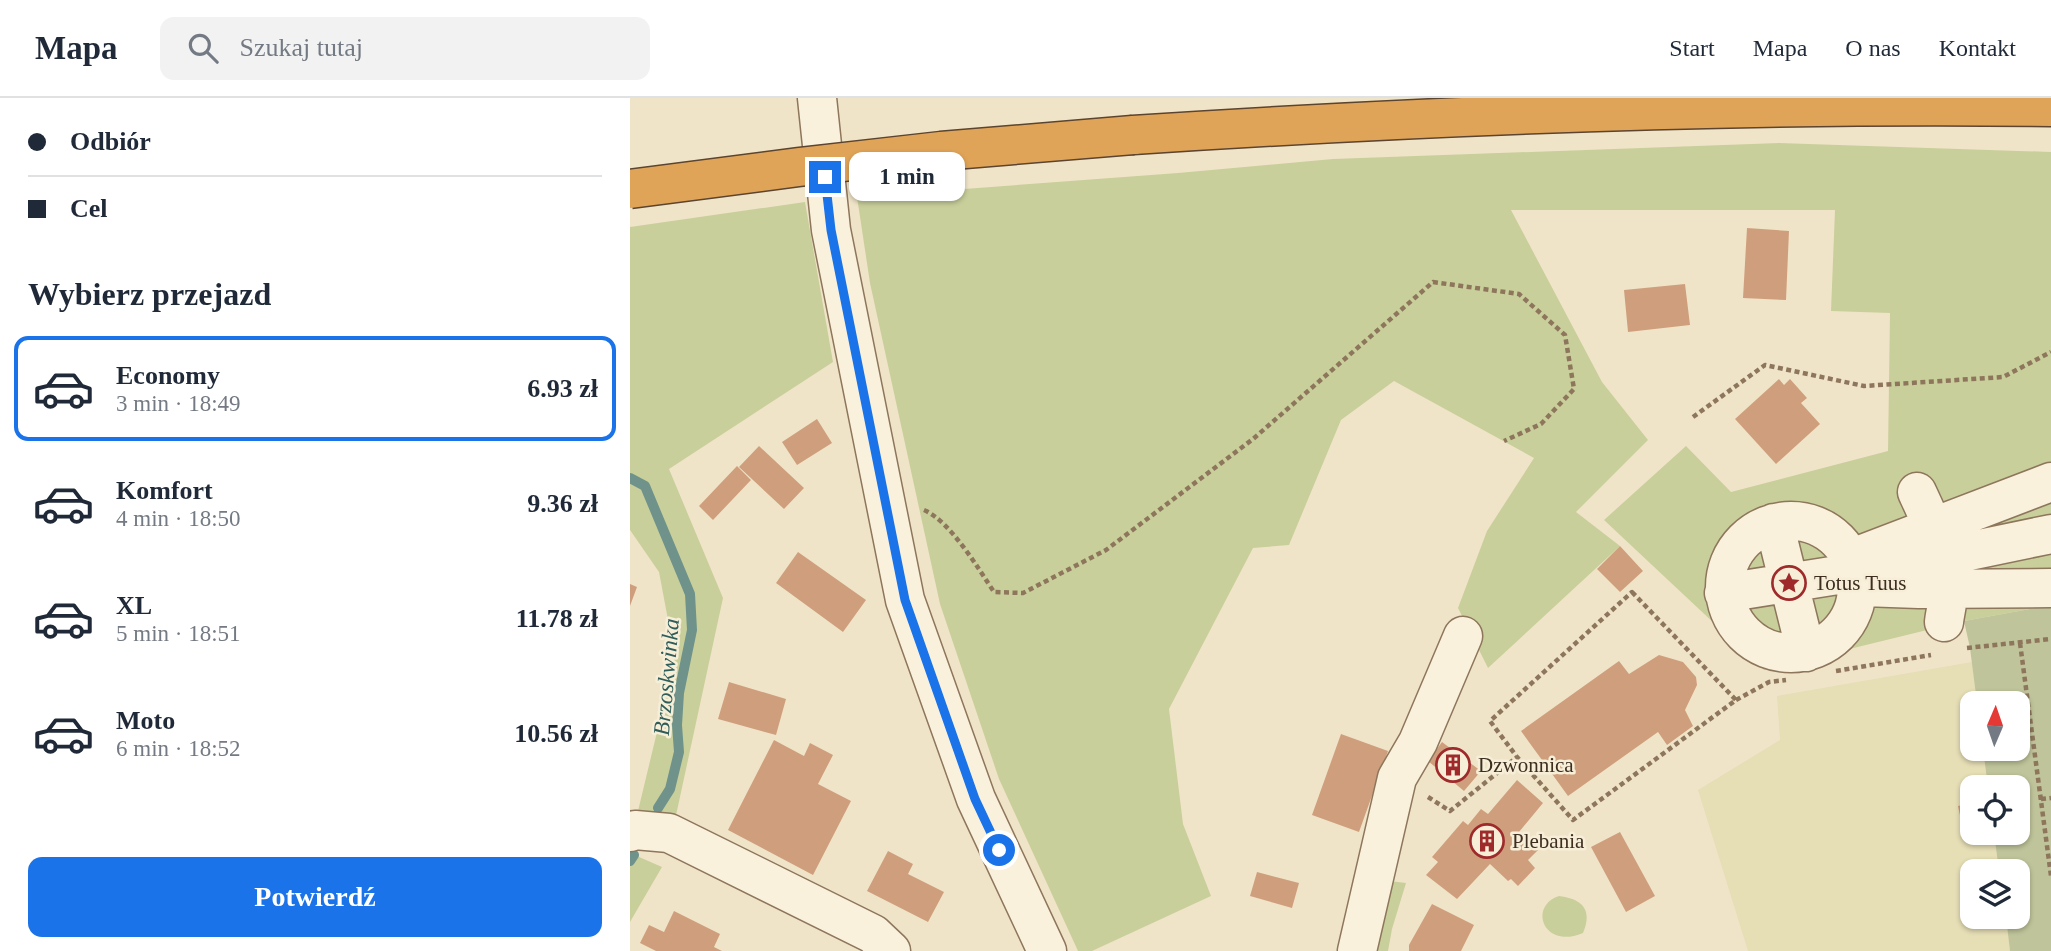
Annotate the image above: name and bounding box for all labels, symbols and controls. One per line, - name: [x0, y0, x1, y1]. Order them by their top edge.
- search box: [160, 17, 650, 80]
- icon: search: [184, 29, 222, 67]
- text: Mapa: [35, 30, 118, 66]
- text: Szukaj tutaj: [240, 33, 363, 62]
- text: Start: [1669, 35, 1715, 61]
- text: Mapa: [1753, 35, 1807, 61]
- text: O nas: [1845, 35, 1901, 61]
- text: Kontakt: [1939, 35, 2016, 61]
- text: Odbiór: [70, 127, 151, 156]
- callout: 1 min: [850, 153, 965, 202]
- route end: [809, 161, 841, 193]
- text: 1 min: [879, 164, 935, 189]
- text: Cel: [70, 194, 108, 223]
- text: Wybierz przejazd: [28, 276, 271, 312]
- icon: car: [32, 357, 95, 420]
- text: Economy: [116, 361, 220, 390]
- text: 6.93 zł: [527, 374, 598, 403]
- text: 3 min · 18:49: [116, 391, 241, 416]
- icon: car: [32, 472, 95, 535]
- text: Komfort: [116, 476, 213, 505]
- text: 9.36 zł: [527, 489, 598, 518]
- text: 4 min · 18:50: [116, 506, 241, 531]
- place icon: Totus Tuus: [1770, 564, 1808, 602]
- place label: Totus Tuus: [1814, 571, 1907, 595]
- icon: car: [32, 587, 95, 650]
- text: XL: [116, 591, 152, 620]
- text: 11.78 zł: [516, 604, 598, 633]
- water label: Brzoskwinka: [649, 617, 684, 737]
- text: 5 min · 18:51: [116, 621, 241, 646]
- north arrow: [1960, 691, 2030, 761]
- map controls: [1960, 691, 2030, 929]
- icon: car: [32, 702, 95, 765]
- text: Moto: [116, 706, 175, 735]
- text: 10.56 zł: [514, 719, 598, 748]
- text: 6 min · 18:52: [116, 736, 241, 761]
- building icon: Dzwonnica: [1434, 746, 1472, 784]
- place label: Dzwonnica: [1478, 753, 1574, 777]
- button: locate: [1960, 775, 2030, 845]
- building icon: Plebania: [1468, 822, 1506, 860]
- place label: Plebania: [1512, 829, 1585, 853]
- route start: [983, 834, 1015, 866]
- button: Potwierdź: [28, 857, 602, 937]
- button: layers: [1960, 859, 2030, 929]

